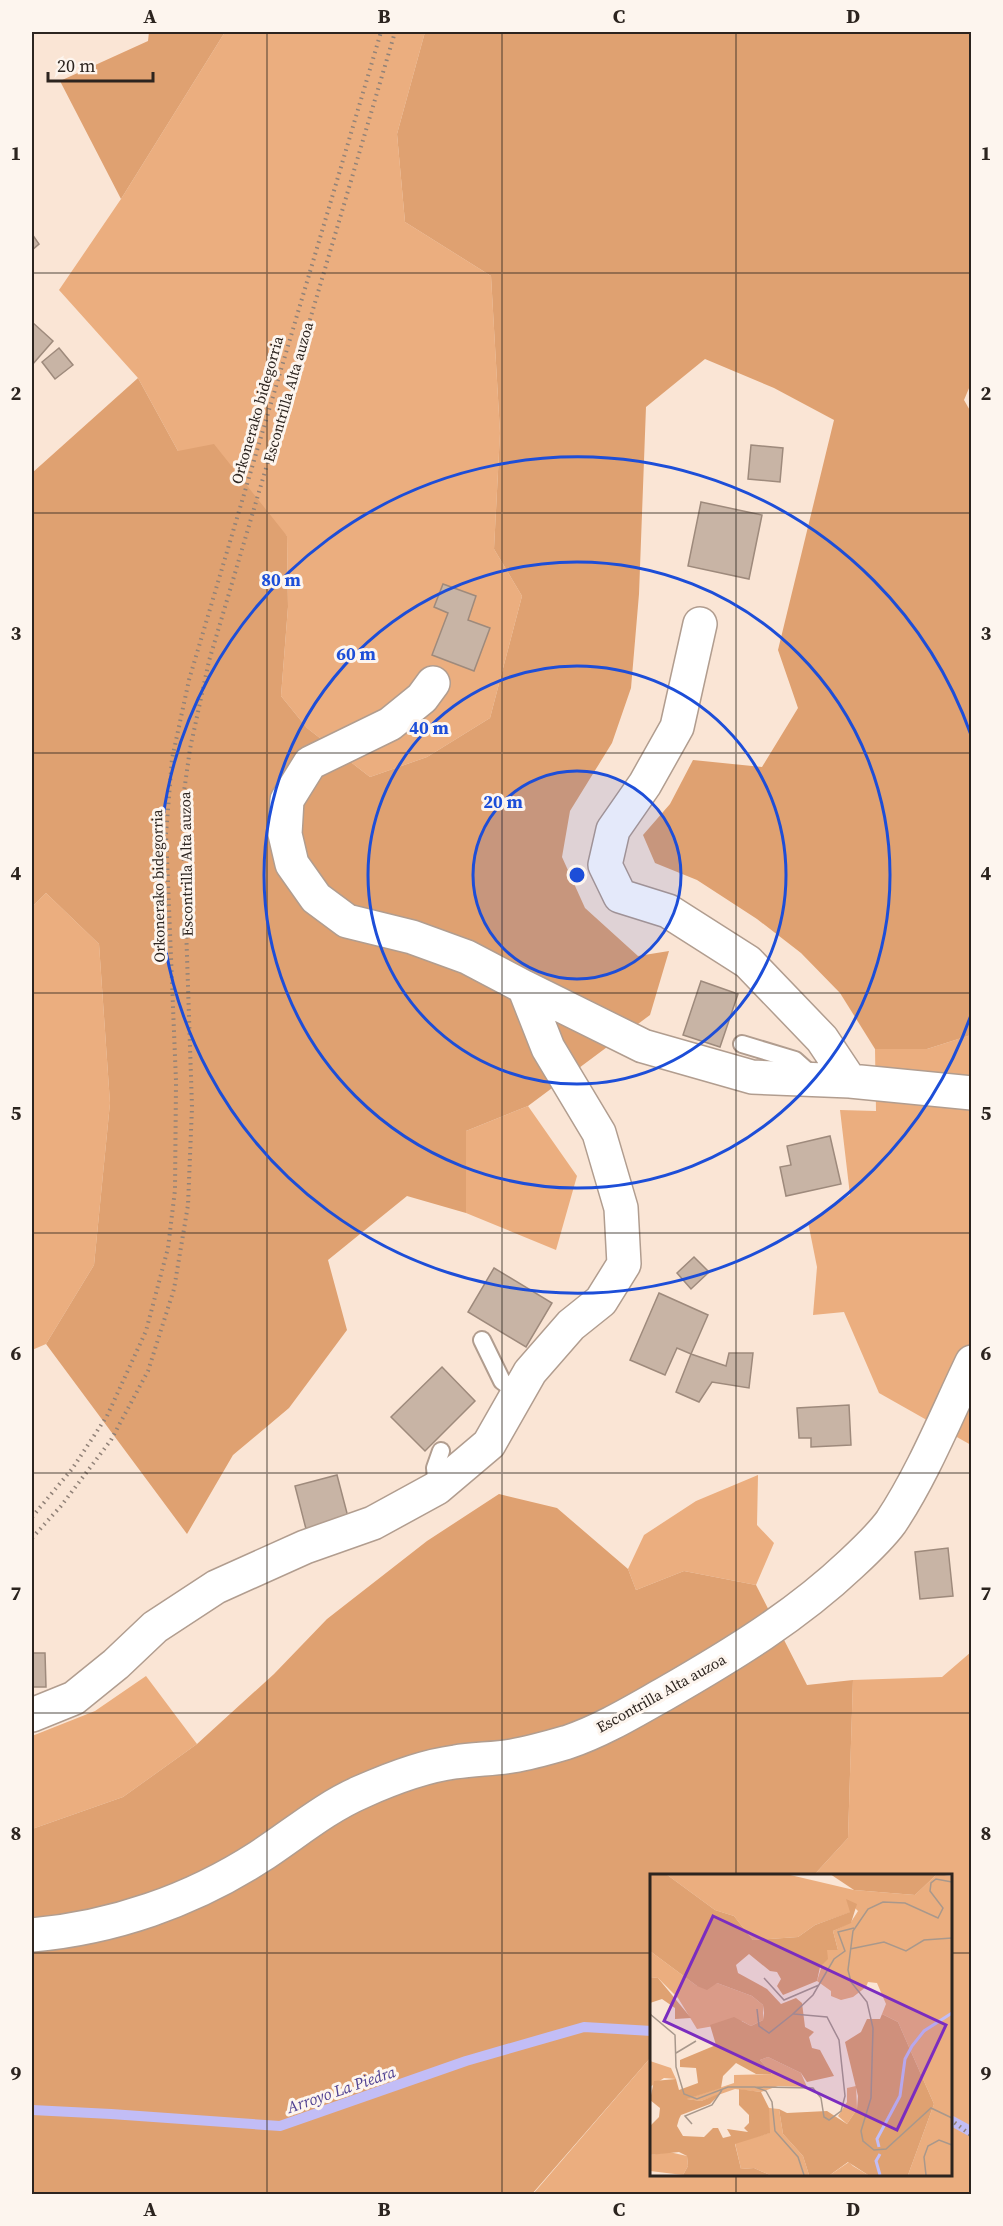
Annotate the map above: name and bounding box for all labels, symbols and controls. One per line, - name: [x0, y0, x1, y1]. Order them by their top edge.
- text: A: [143, 2, 157, 30]
- text: B: [377, 2, 391, 30]
- text: C: [613, 2, 625, 30]
- text: D: [846, 2, 860, 30]
- scale bar: [48, 45, 153, 83]
- text: 20 m: [57, 53, 95, 78]
- text: 1: [11, 139, 21, 167]
- text: 1: [981, 139, 991, 167]
- street label: Escontrilla Alta auzoa: [258, 319, 318, 465]
- street label: Orkonerako bidegorria: [226, 333, 288, 486]
- text: 2: [11, 379, 22, 407]
- text: 2: [981, 379, 992, 407]
- text: 80 m: [261, 567, 301, 592]
- text: 3: [11, 619, 22, 647]
- text: 3: [981, 619, 992, 647]
- text: 60 m: [336, 641, 376, 666]
- text: 40 m: [409, 715, 449, 740]
- text: 20 m: [483, 789, 523, 814]
- street label: Escontrilla Alta auzoa: [174, 791, 198, 937]
- street label: Orkonerako bidegorria: [146, 809, 170, 963]
- text: 4: [11, 859, 22, 887]
- text: 4: [981, 859, 992, 887]
- centre of rings: [567, 865, 587, 885]
- text: 5: [11, 1099, 22, 1127]
- text: 5: [981, 1099, 992, 1127]
- text: 6: [11, 1339, 22, 1367]
- text: 6: [981, 1339, 992, 1367]
- text: 7: [11, 1579, 22, 1607]
- text: 7: [981, 1579, 992, 1607]
- street label: Escontrilla Alta auzoa: [592, 1648, 730, 1737]
- text: 8: [11, 1819, 21, 1847]
- text: 8: [981, 1819, 991, 1847]
- inset map: [650, 1874, 952, 2175]
- text: 9: [11, 2059, 22, 2087]
- text: 9: [981, 2059, 992, 2087]
- water label: Arroyo La Piedra: [283, 2060, 399, 2118]
- text: A: [143, 2195, 157, 2223]
- text: B: [377, 2195, 391, 2223]
- text: C: [613, 2195, 625, 2223]
- text: D: [846, 2195, 860, 2223]

